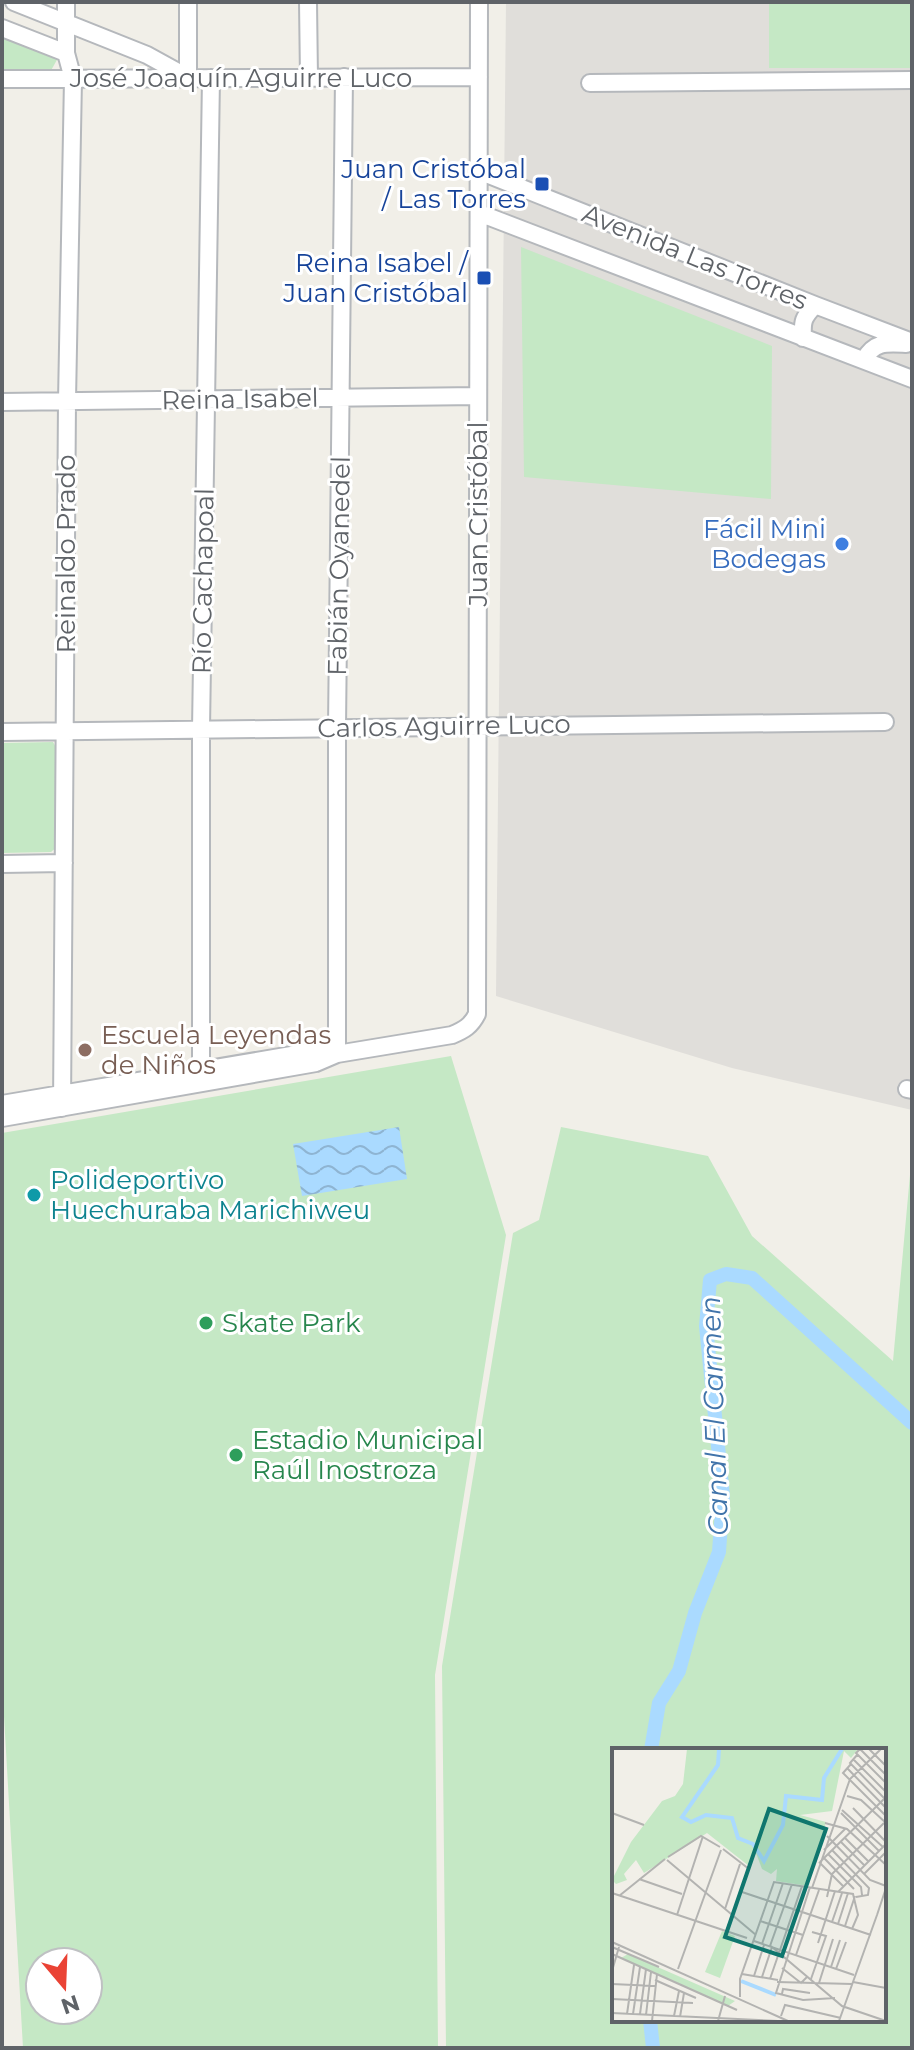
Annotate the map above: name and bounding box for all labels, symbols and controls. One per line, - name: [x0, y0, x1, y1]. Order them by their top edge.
- street label: José Joaquín Aguirre Luco: [69, 62, 412, 94]
- place label: Juan Cristóbal / Las Torres: [340, 153, 526, 215]
- marker: Juan Cristóbal / Las Torres: [533, 175, 551, 193]
- street label: Avenida Las Torres: [578, 197, 812, 317]
- place label: Reina Isabel / Juan Cristóbal: [282, 247, 469, 309]
- marker: Reina Isabel / Juan Cristóbal: [475, 269, 493, 287]
- street label: Reina Isabel: [161, 382, 319, 416]
- street label: Juan Cristóbal: [462, 422, 494, 607]
- street label: Reinaldo Prado: [50, 455, 82, 653]
- street label: Fabián Oyanedel: [321, 456, 357, 676]
- street label: Río Cachapoal: [185, 488, 221, 674]
- place label: Fácil Mini Bodegas: [703, 513, 826, 575]
- marker: Fácil Mini Bodegas: [833, 535, 851, 553]
- street label: Carlos Aguirre Luco: [317, 708, 571, 744]
- place label: Escuela Leyendas de Niños: [101, 1019, 331, 1081]
- marker: Escuela Leyendas de Niños: [76, 1041, 94, 1059]
- place label: Polideportivo Huechuraba Marichiweu: [50, 1164, 370, 1226]
- marker: Polideportivo Huechuraba Marichiweu: [25, 1186, 43, 1204]
- water label: Canal El Carmen: [693, 1296, 735, 1536]
- place label: Skate Park: [222, 1307, 361, 1339]
- marker: Skate Park: [197, 1314, 215, 1332]
- place label: Estadio Municipal Raúl Inostroza: [252, 1424, 483, 1486]
- marker: Estadio Municipal Raúl Inostroza: [227, 1446, 245, 1464]
- inset map: [612, 1748, 886, 2022]
- north arrow: [24, 1946, 104, 2026]
- text: N: [58, 1989, 83, 2020]

